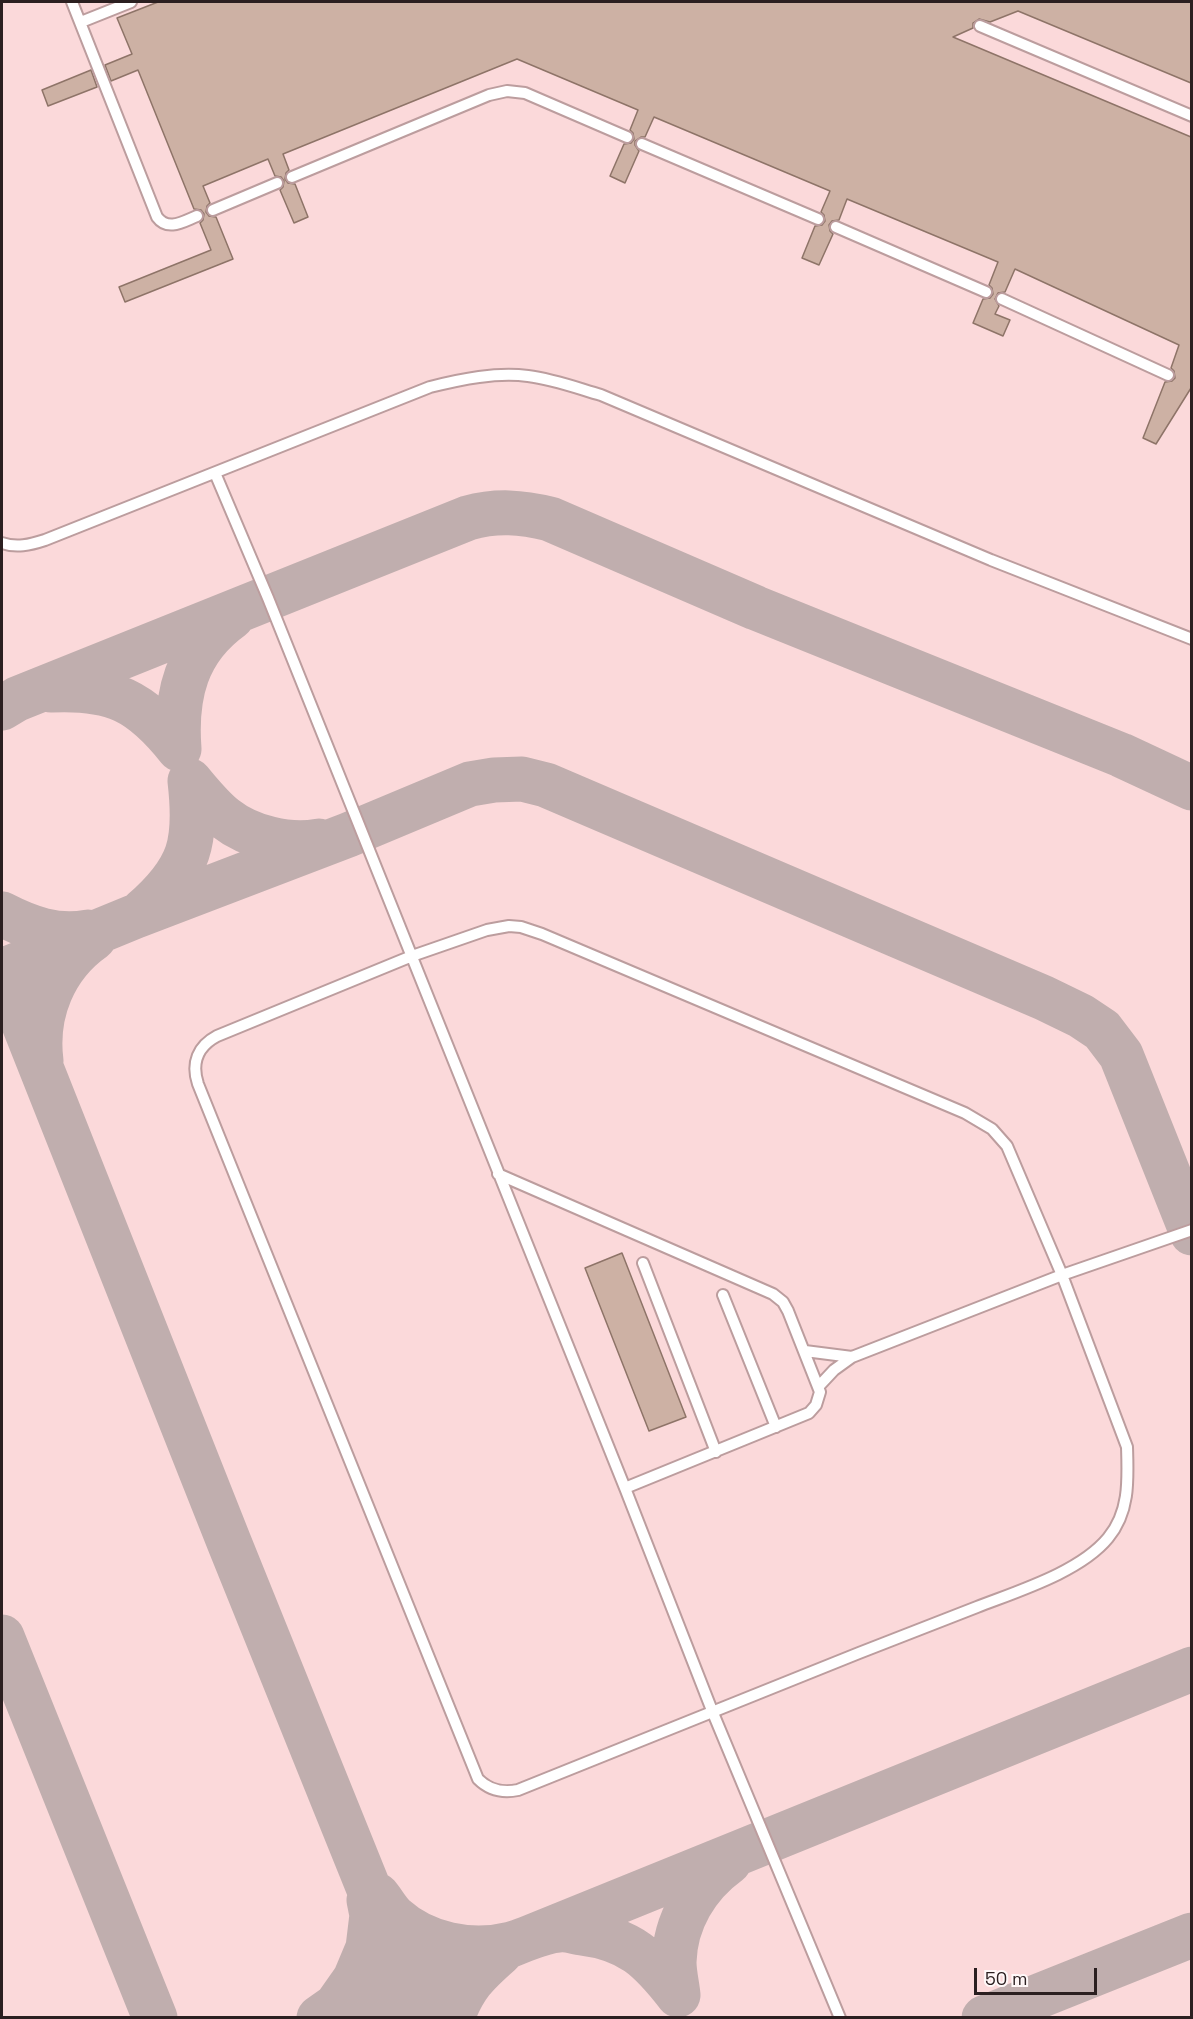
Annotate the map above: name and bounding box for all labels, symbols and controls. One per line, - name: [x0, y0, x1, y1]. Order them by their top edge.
- scale bar: [977, 1956, 1100, 1994]
- text: 50 m: [985, 1967, 1027, 1990]

